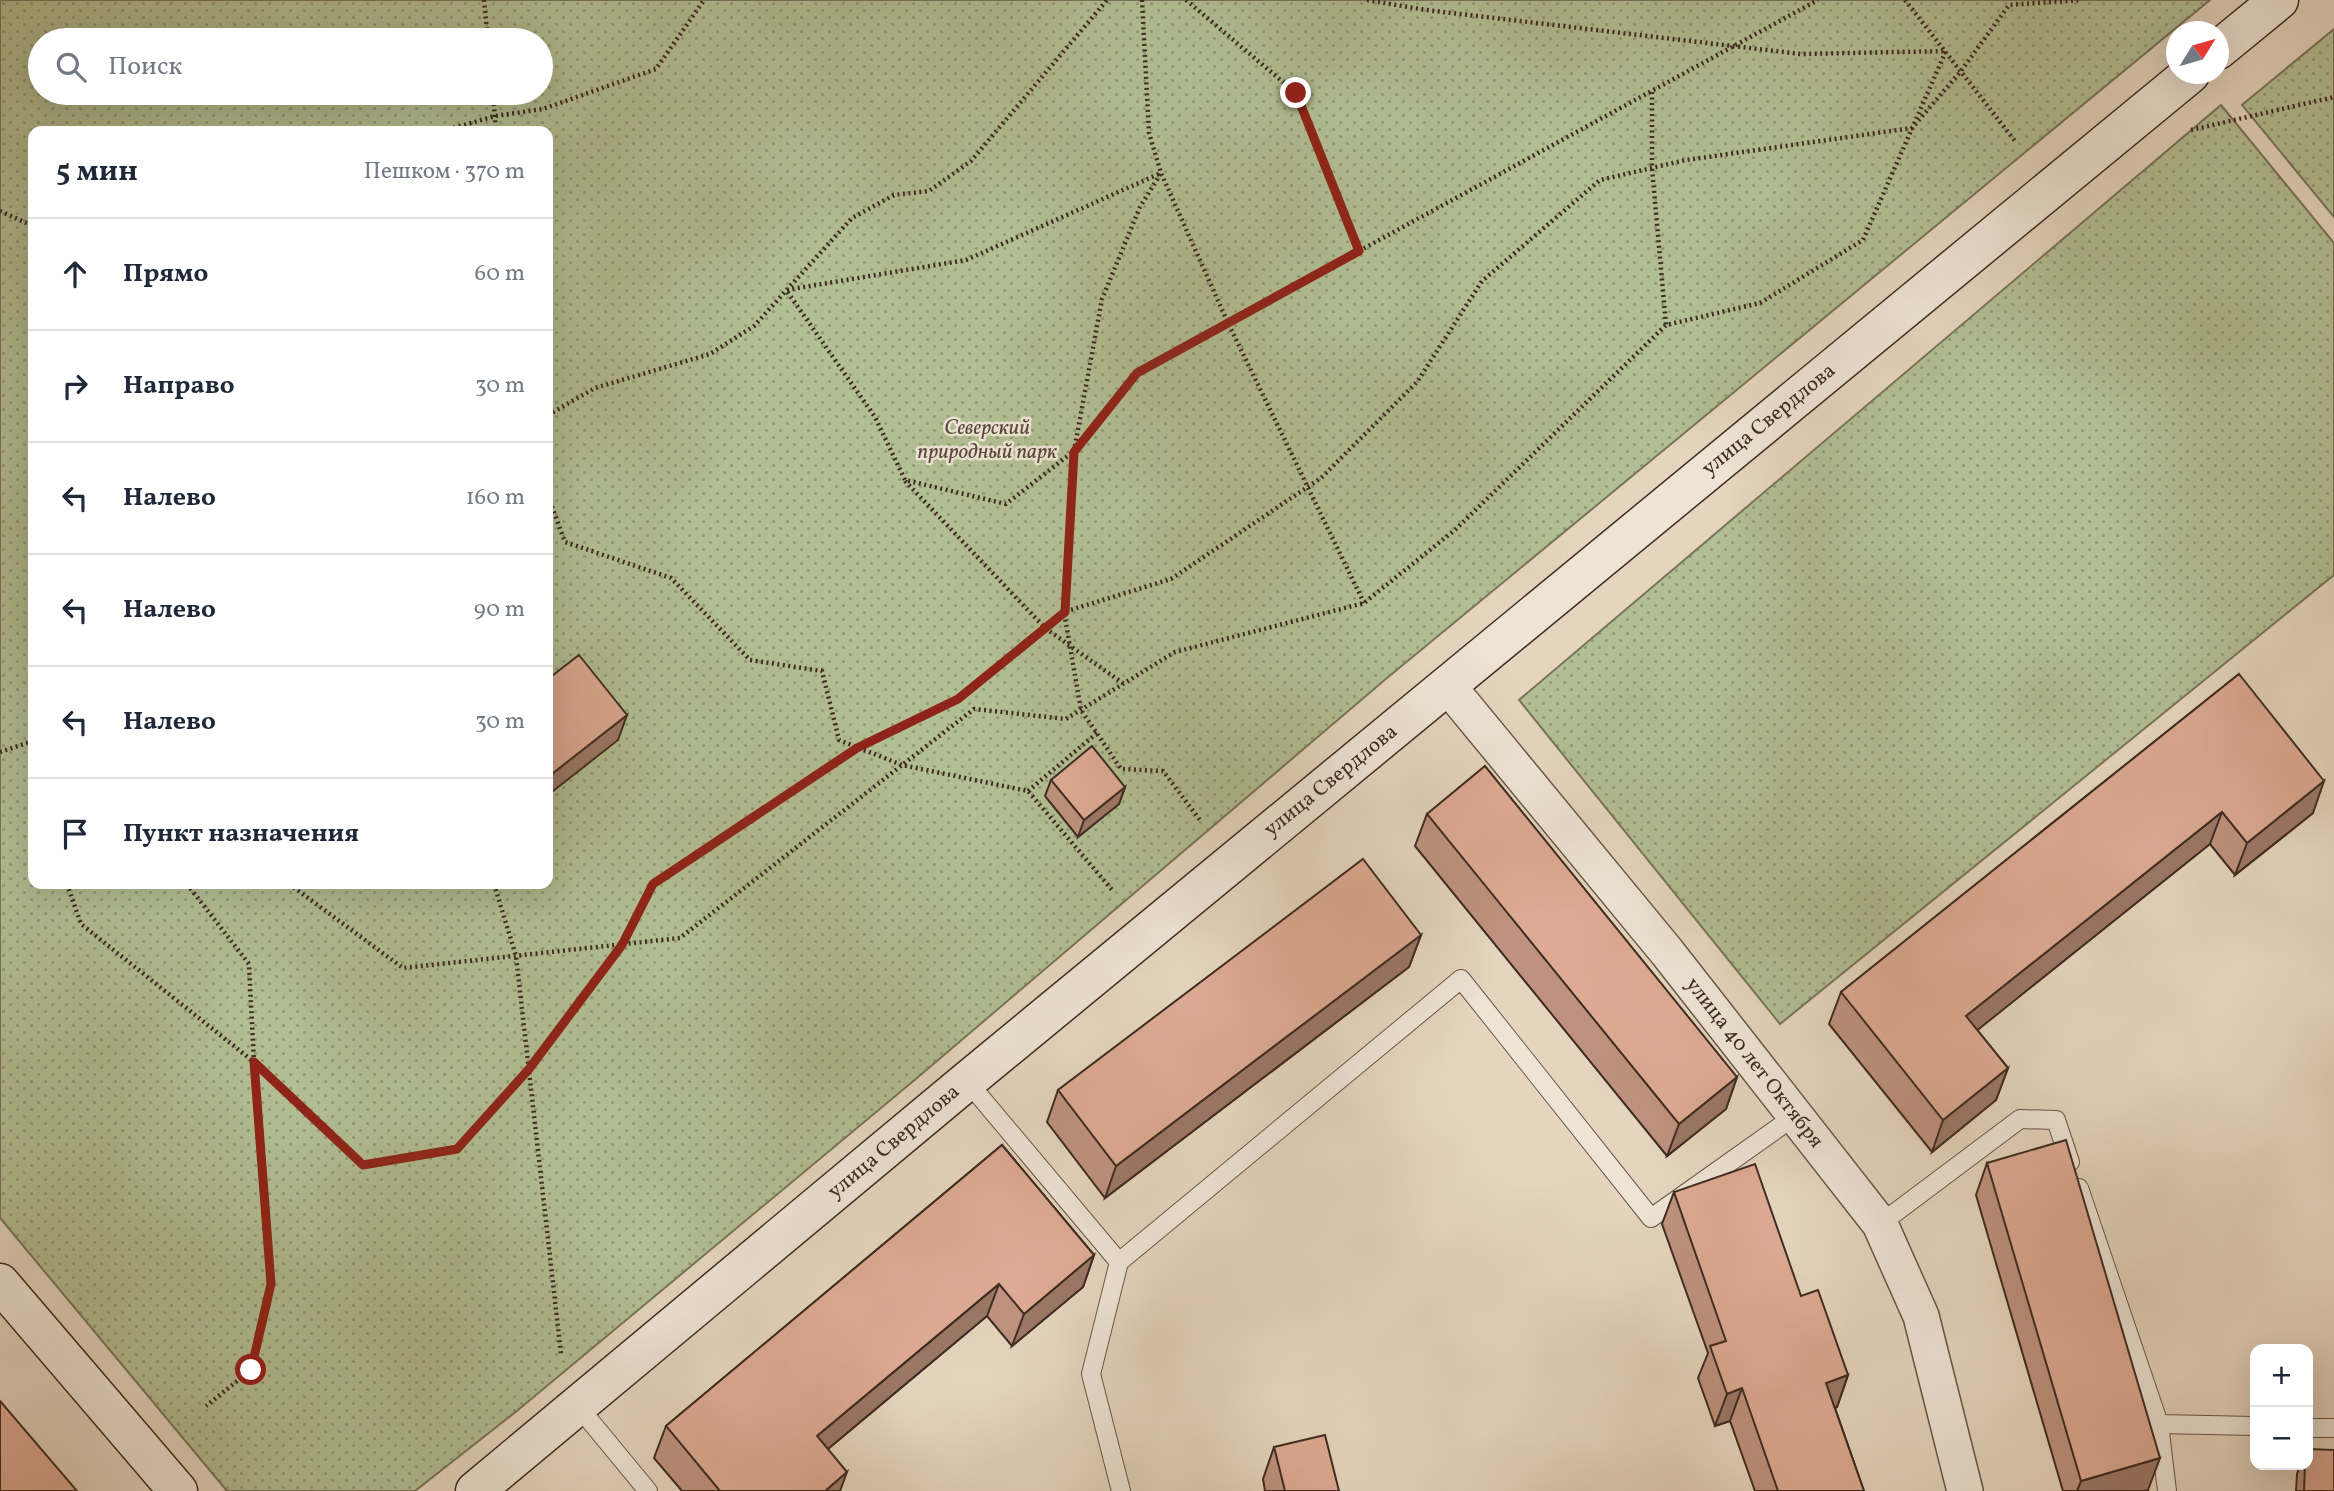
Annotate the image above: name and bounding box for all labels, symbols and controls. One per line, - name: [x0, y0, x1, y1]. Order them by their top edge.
- north arrow: [2166, 21, 2229, 84]
- search box: [28, 28, 553, 105]
- icon: search: [52, 48, 90, 86]
- text: Поиск: [108, 49, 182, 85]
- route end: [1280, 77, 1311, 108]
- text: 5 мин: [56, 151, 138, 193]
- text: Пешком · 370 m: [364, 156, 525, 188]
- icon: ahead: [56, 255, 94, 293]
- text: Прямо: [123, 256, 208, 292]
- text: 60 m: [475, 258, 525, 290]
- street label: улица Свердлова: [1696, 357, 1842, 483]
- icon: right: [56, 367, 94, 405]
- text: Направо: [123, 368, 235, 404]
- text: 30 m: [475, 370, 525, 402]
- park label: Северский природный парк: [917, 414, 1058, 467]
- icon: left: [56, 479, 94, 517]
- text: Налево: [123, 480, 216, 516]
- text: 160 m: [466, 482, 525, 514]
- icon: left: [56, 591, 94, 629]
- text: Налево: [123, 592, 216, 628]
- text: 90 m: [474, 594, 525, 626]
- icon: left: [56, 703, 94, 741]
- text: Налево: [123, 704, 216, 740]
- text: 30 m: [475, 706, 525, 738]
- street label: улица Свердлова: [1258, 718, 1404, 844]
- icon: arrive: [56, 815, 94, 853]
- text: Пункт назначения: [123, 816, 359, 852]
- street label: улица 40 лет Октября: [1678, 972, 1830, 1155]
- street label: улица Свердлова: [822, 1078, 966, 1206]
- map controls: [2250, 1344, 2313, 1470]
- button: +: [2250, 1344, 2313, 1407]
- route start: [235, 1354, 266, 1385]
- button: −: [2250, 1407, 2313, 1470]

